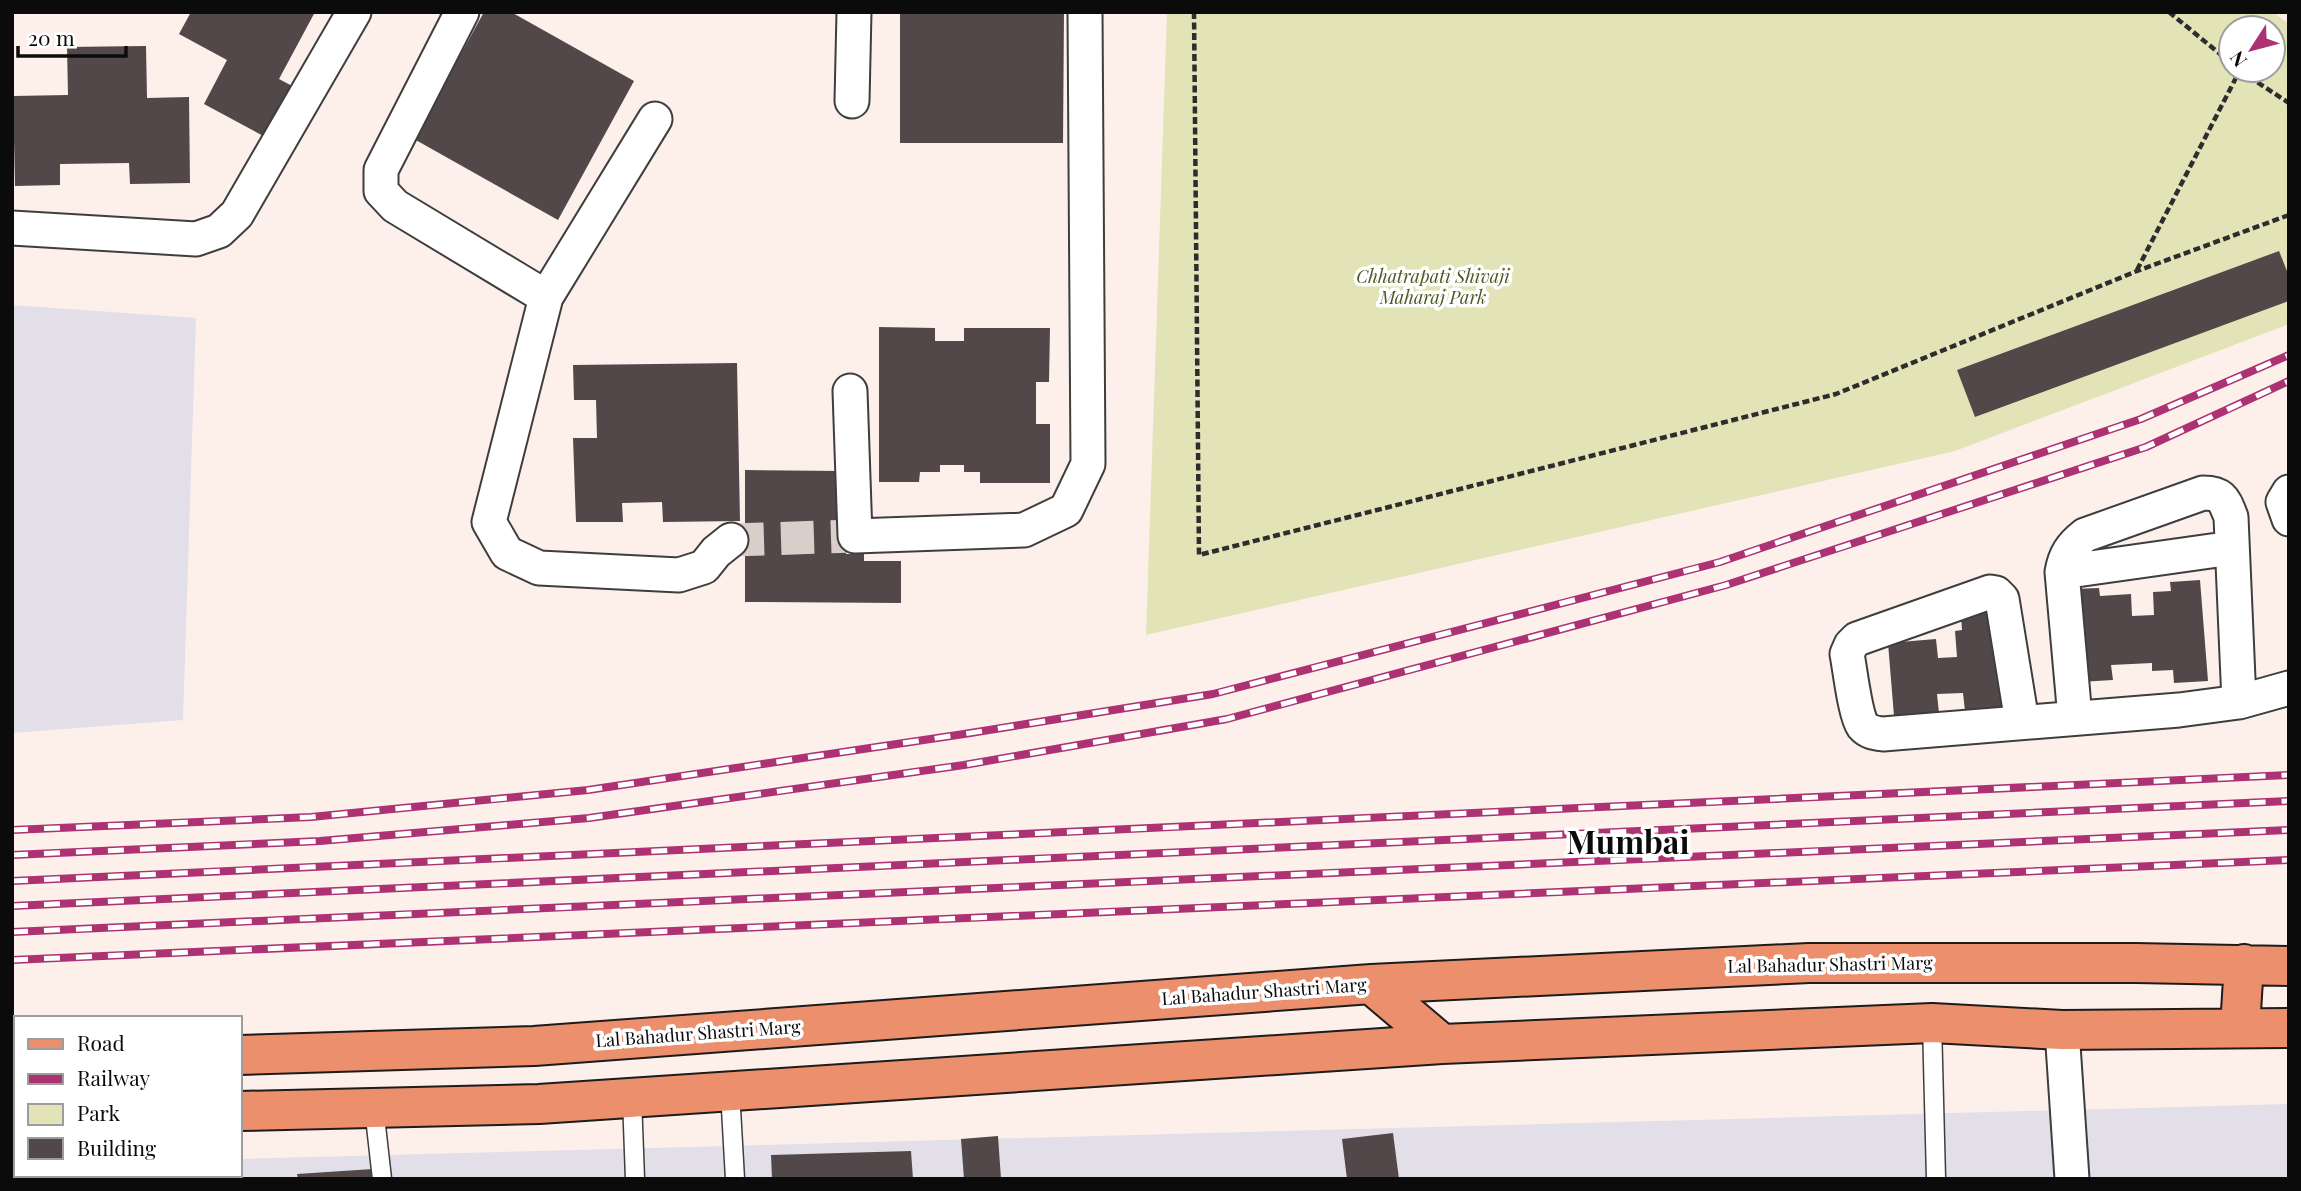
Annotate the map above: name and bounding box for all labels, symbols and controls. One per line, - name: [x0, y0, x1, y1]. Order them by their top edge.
- scale bar: [18, 14, 126, 58]
- north arrow: [2217, 14, 2287, 84]
- text: 20 m: [28, 23, 75, 51]
- text: N: [2223, 46, 2252, 73]
- park label: Chhatrapati Shivaji Maharaj Park: [1356, 264, 1510, 309]
- district label: Mumbai: [1566, 819, 1690, 862]
- street label: Lal Bahadur Shastri Marg: [1727, 950, 1933, 978]
- street label: Lal Bahadur Shastri Marg: [1161, 972, 1368, 1010]
- street label: Lal Bahadur Shastri Marg: [595, 1014, 802, 1052]
- legend: [14, 1016, 242, 1177]
- text: Road: [77, 1028, 125, 1056]
- text: Railway: [77, 1063, 151, 1091]
- text: Park: [77, 1098, 121, 1126]
- text: Building: [77, 1133, 156, 1161]

